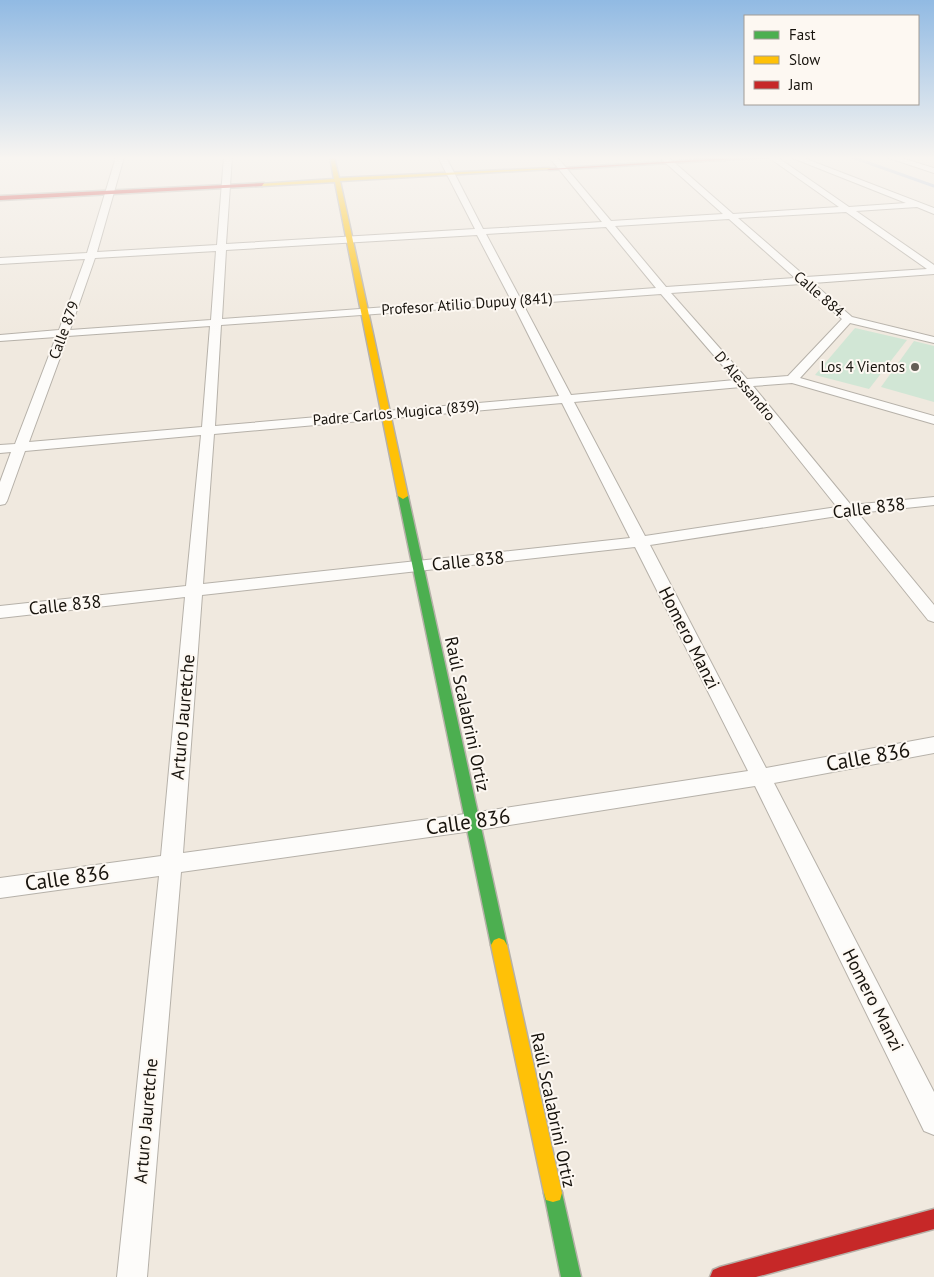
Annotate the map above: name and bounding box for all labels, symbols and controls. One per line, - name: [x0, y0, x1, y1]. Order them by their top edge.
- legend: [744, 15, 919, 105]
- text: Fast: [789, 25, 816, 44]
- text: Slow: [789, 50, 820, 69]
- text: Jam: [788, 75, 813, 94]
- street label: Calle 884: [790, 267, 848, 321]
- street label: Profesor Atilio Dupuy (841): [381, 288, 553, 319]
- street label: Calle 879: [44, 298, 83, 362]
- street label: D' Alessandro: [711, 347, 780, 424]
- place label: Los 4 Vientos: [820, 357, 905, 376]
- marker: Los 4 Vientos: [909, 361, 921, 373]
- street label: Padre Carlos Mugica (839): [312, 396, 480, 429]
- street label: Calle 838: [831, 492, 906, 523]
- street label: Calle 838: [431, 545, 505, 576]
- street label: Homero Manzi: [654, 583, 725, 693]
- street label: Calle 838: [28, 589, 102, 620]
- street label: Raúl Scalabrini Ortiz: [440, 634, 495, 794]
- street label: Arturo Jauretche: [166, 653, 199, 781]
- street label: Calle 836: [824, 736, 912, 777]
- street label: Calle 836: [424, 802, 512, 841]
- street label: Calle 836: [23, 858, 111, 897]
- street label: Homero Manzi: [838, 945, 909, 1055]
- street label: Raúl Scalabrini Ortiz: [526, 1030, 581, 1190]
- street label: Arturo Jauretche: [129, 1057, 162, 1185]

